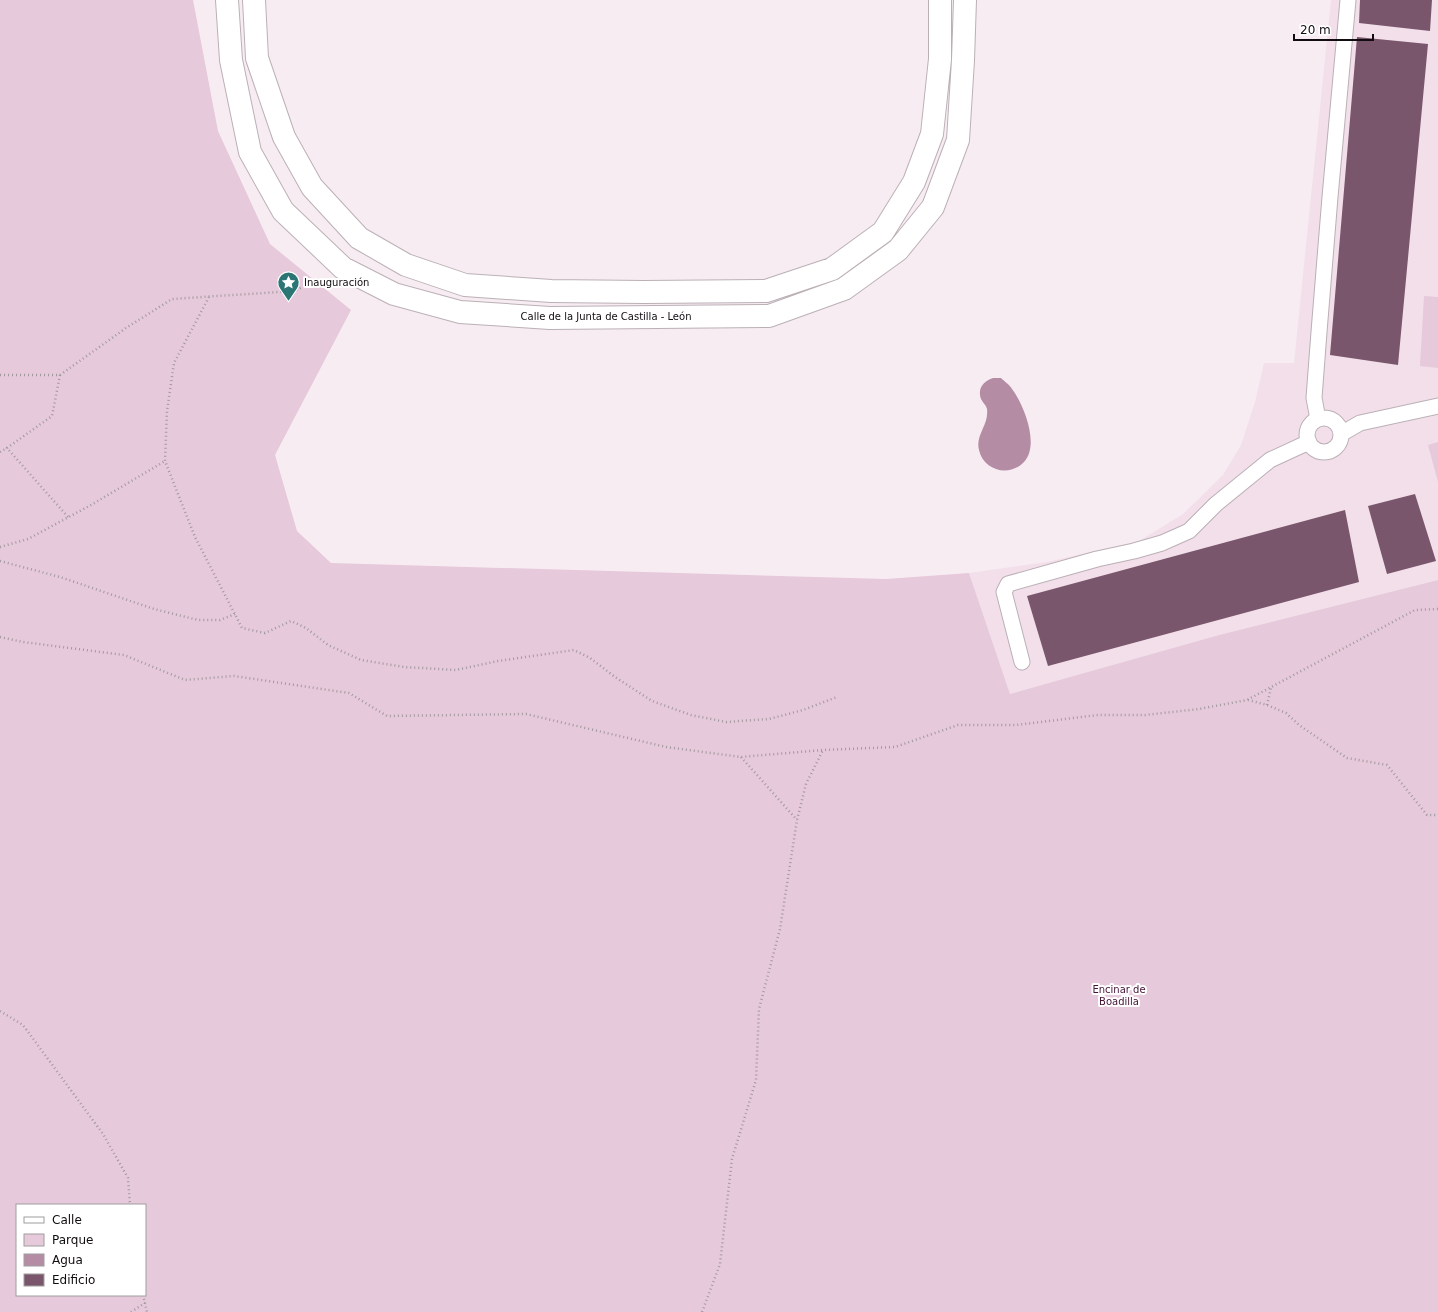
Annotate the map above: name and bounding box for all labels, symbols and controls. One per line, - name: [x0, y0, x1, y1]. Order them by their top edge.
- scale bar: [1294, 16, 1373, 42]
- text: 20 m: [1300, 23, 1331, 37]
- place icon: Inauguración: [275, 269, 301, 302]
- place label: Inauguración: [304, 277, 369, 288]
- street label: Calle de la Junta de Castilla - León: [521, 311, 691, 322]
- park label: Encinar de Boadilla: [1092, 984, 1146, 1007]
- legend: [16, 1204, 146, 1296]
- text: Calle: [52, 1213, 82, 1227]
- text: Parque: [52, 1233, 93, 1247]
- text: Agua: [52, 1253, 83, 1267]
- text: Edificio: [52, 1273, 95, 1287]

